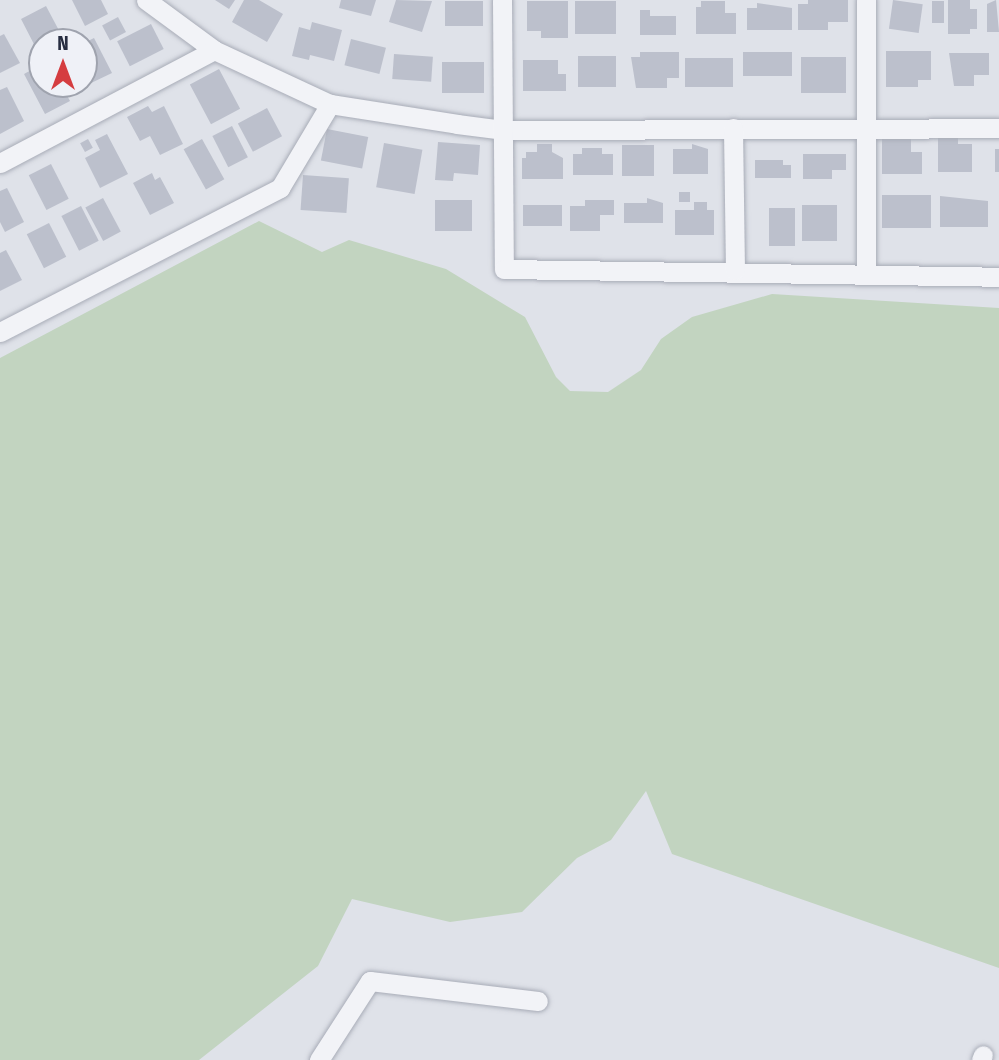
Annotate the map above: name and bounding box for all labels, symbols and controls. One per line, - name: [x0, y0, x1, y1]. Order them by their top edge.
- north arrow: [28, 28, 98, 98]
- text: N: [57, 32, 69, 55]

